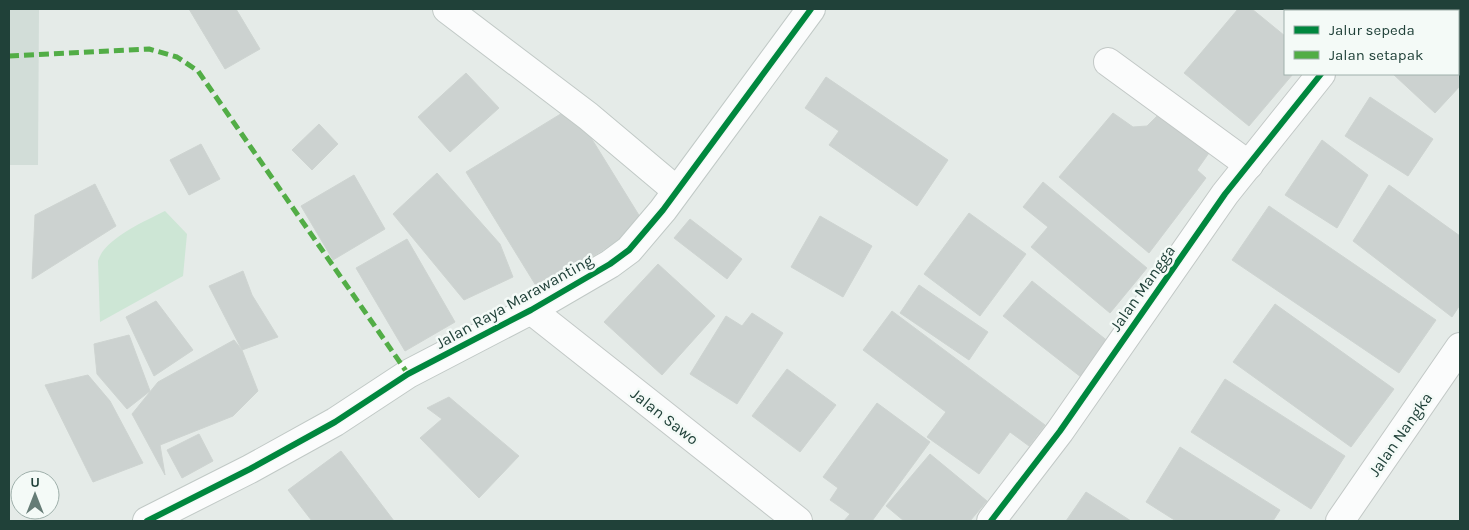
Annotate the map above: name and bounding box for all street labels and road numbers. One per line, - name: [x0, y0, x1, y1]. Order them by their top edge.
- street label: Jalan Mangga: [1106, 242, 1179, 335]
- street label: Jalan Raya Marawanting: [432, 250, 596, 353]
- street label: Jalan Sawo: [627, 384, 702, 449]
- street label: Jalan Nangka: [1364, 389, 1436, 480]

